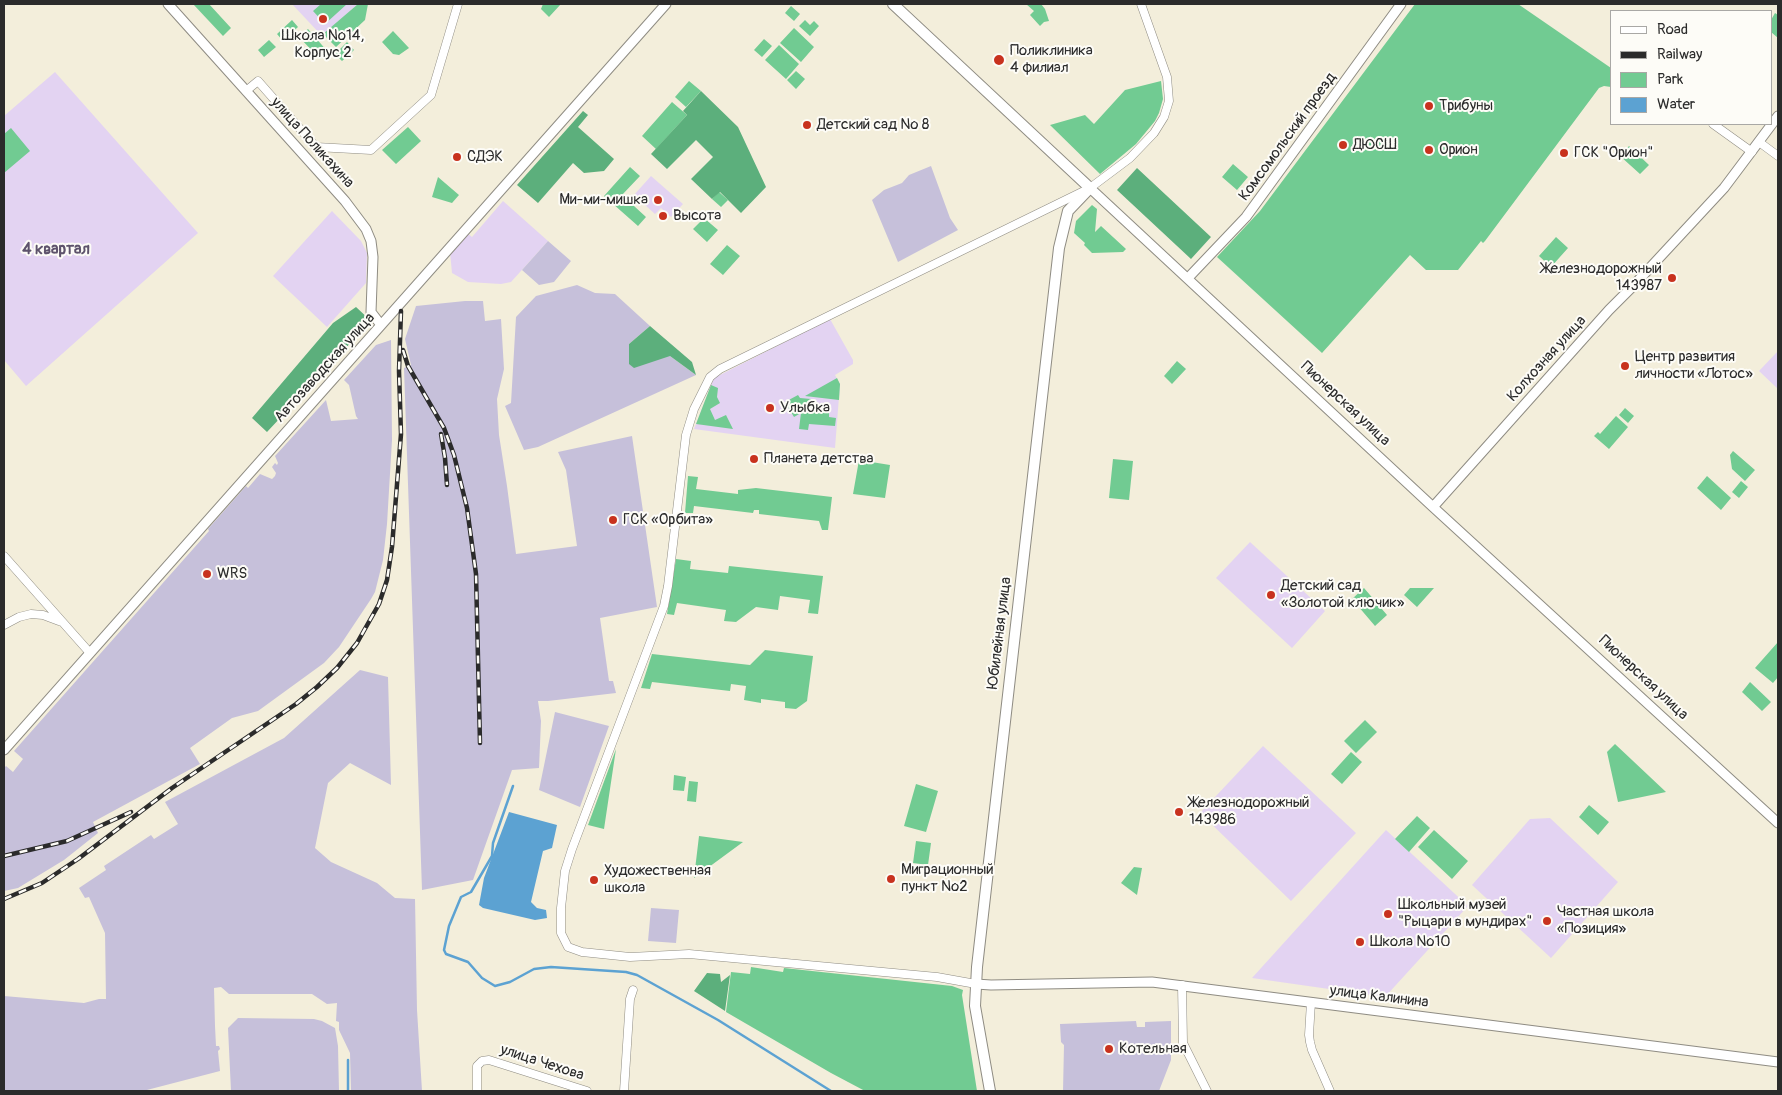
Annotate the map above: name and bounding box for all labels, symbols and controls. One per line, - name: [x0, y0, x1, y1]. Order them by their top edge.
- legend: [1610, 10, 1772, 125]
- marker: Школа №14, Корпус 2: [317, 13, 329, 25]
- text: Road: [1657, 20, 1688, 39]
- place label: Школа №14, Корпус 2: [282, 27, 364, 62]
- place label: Поликлиника 4 филиал: [1010, 42, 1093, 77]
- text: Railway: [1657, 45, 1702, 64]
- marker: Поликлиника 4 филиал: [992, 53, 1006, 67]
- street label: Комсомольский проезд: [1236, 69, 1340, 205]
- text: Park: [1657, 70, 1683, 89]
- street label: улица Поликахина: [267, 94, 357, 192]
- text: Water: [1657, 95, 1695, 114]
- place label: Трибуны: [1439, 97, 1493, 115]
- marker: Трибуны: [1423, 100, 1435, 112]
- place label: Детский сад № 8: [817, 116, 929, 134]
- marker: Детский сад № 8: [801, 119, 813, 131]
- place label: ДЮСШ: [1353, 136, 1396, 154]
- marker: ДЮСШ: [1337, 139, 1349, 151]
- place label: Орион: [1439, 141, 1478, 159]
- marker: Орион: [1423, 144, 1435, 156]
- place label: ГСК "Орион": [1574, 144, 1653, 162]
- marker: ГСК "Орион": [1558, 147, 1570, 159]
- place label: СДЭК: [467, 148, 503, 166]
- marker: СДЭК: [451, 151, 463, 163]
- place label: Ми-ми-мишка: [559, 191, 648, 209]
- marker: Ми-ми-мишка: [652, 194, 664, 206]
- place label: Высота: [673, 207, 721, 225]
- marker: Высота: [657, 210, 669, 222]
- district label: 4 квартал: [22, 240, 90, 260]
- place label: Железнодорожный 143987: [1541, 260, 1662, 295]
- marker: Железнодорожный 143987: [1666, 272, 1678, 284]
- street label: Автозаводская улица: [271, 309, 379, 427]
- street label: Колхозная улица: [1504, 312, 1590, 406]
- place label: Центр развития личности «Лотос»: [1635, 348, 1753, 383]
- street label: Пионерская улица: [1297, 358, 1393, 450]
- marker: Центр развития личности «Лотос»: [1619, 360, 1631, 372]
- place label: Улыбка: [780, 399, 830, 417]
- marker: Улыбка: [764, 402, 776, 414]
- place label: Планета детства: [764, 450, 874, 468]
- marker: Планета детства: [748, 453, 760, 465]
- place label: ГСК «Орбита»: [623, 511, 713, 529]
- marker: ГСК «Орбита»: [607, 514, 619, 526]
- place label: WRS: [217, 565, 247, 583]
- marker: WRS: [201, 568, 213, 580]
- street label: Юбилейная улица: [984, 576, 1016, 690]
- place label: Детский сад «Золотой ключик»: [1281, 577, 1404, 612]
- marker: Детский сад «Золотой ключик»: [1265, 589, 1277, 601]
- street label: Пионерская улица: [1595, 632, 1691, 724]
- place label: Железнодорожный 143986: [1189, 794, 1310, 829]
- marker: Железнодорожный 143986: [1173, 806, 1185, 818]
- place label: Миграционный пункт №2: [901, 861, 994, 896]
- place label: Художественная школа: [604, 862, 711, 897]
- marker: Миграционный пункт №2: [885, 873, 897, 885]
- marker: Художественная школа: [588, 874, 600, 886]
- place label: Школьный музей "Рыцари в мундирах": [1398, 896, 1532, 931]
- place label: Частная школа «Позиция»: [1557, 903, 1654, 938]
- marker: Школьный музей "Рыцари в мундирах": [1382, 908, 1394, 920]
- marker: Частная школа «Позиция»: [1541, 915, 1553, 927]
- place label: Школа №10: [1370, 933, 1450, 951]
- marker: Школа №10: [1354, 936, 1366, 948]
- street label: улица Калинина: [1329, 982, 1429, 1012]
- place label: Котельная: [1119, 1040, 1187, 1058]
- street label: улица Чехова: [498, 1041, 586, 1085]
- marker: Котельная: [1103, 1043, 1115, 1055]

